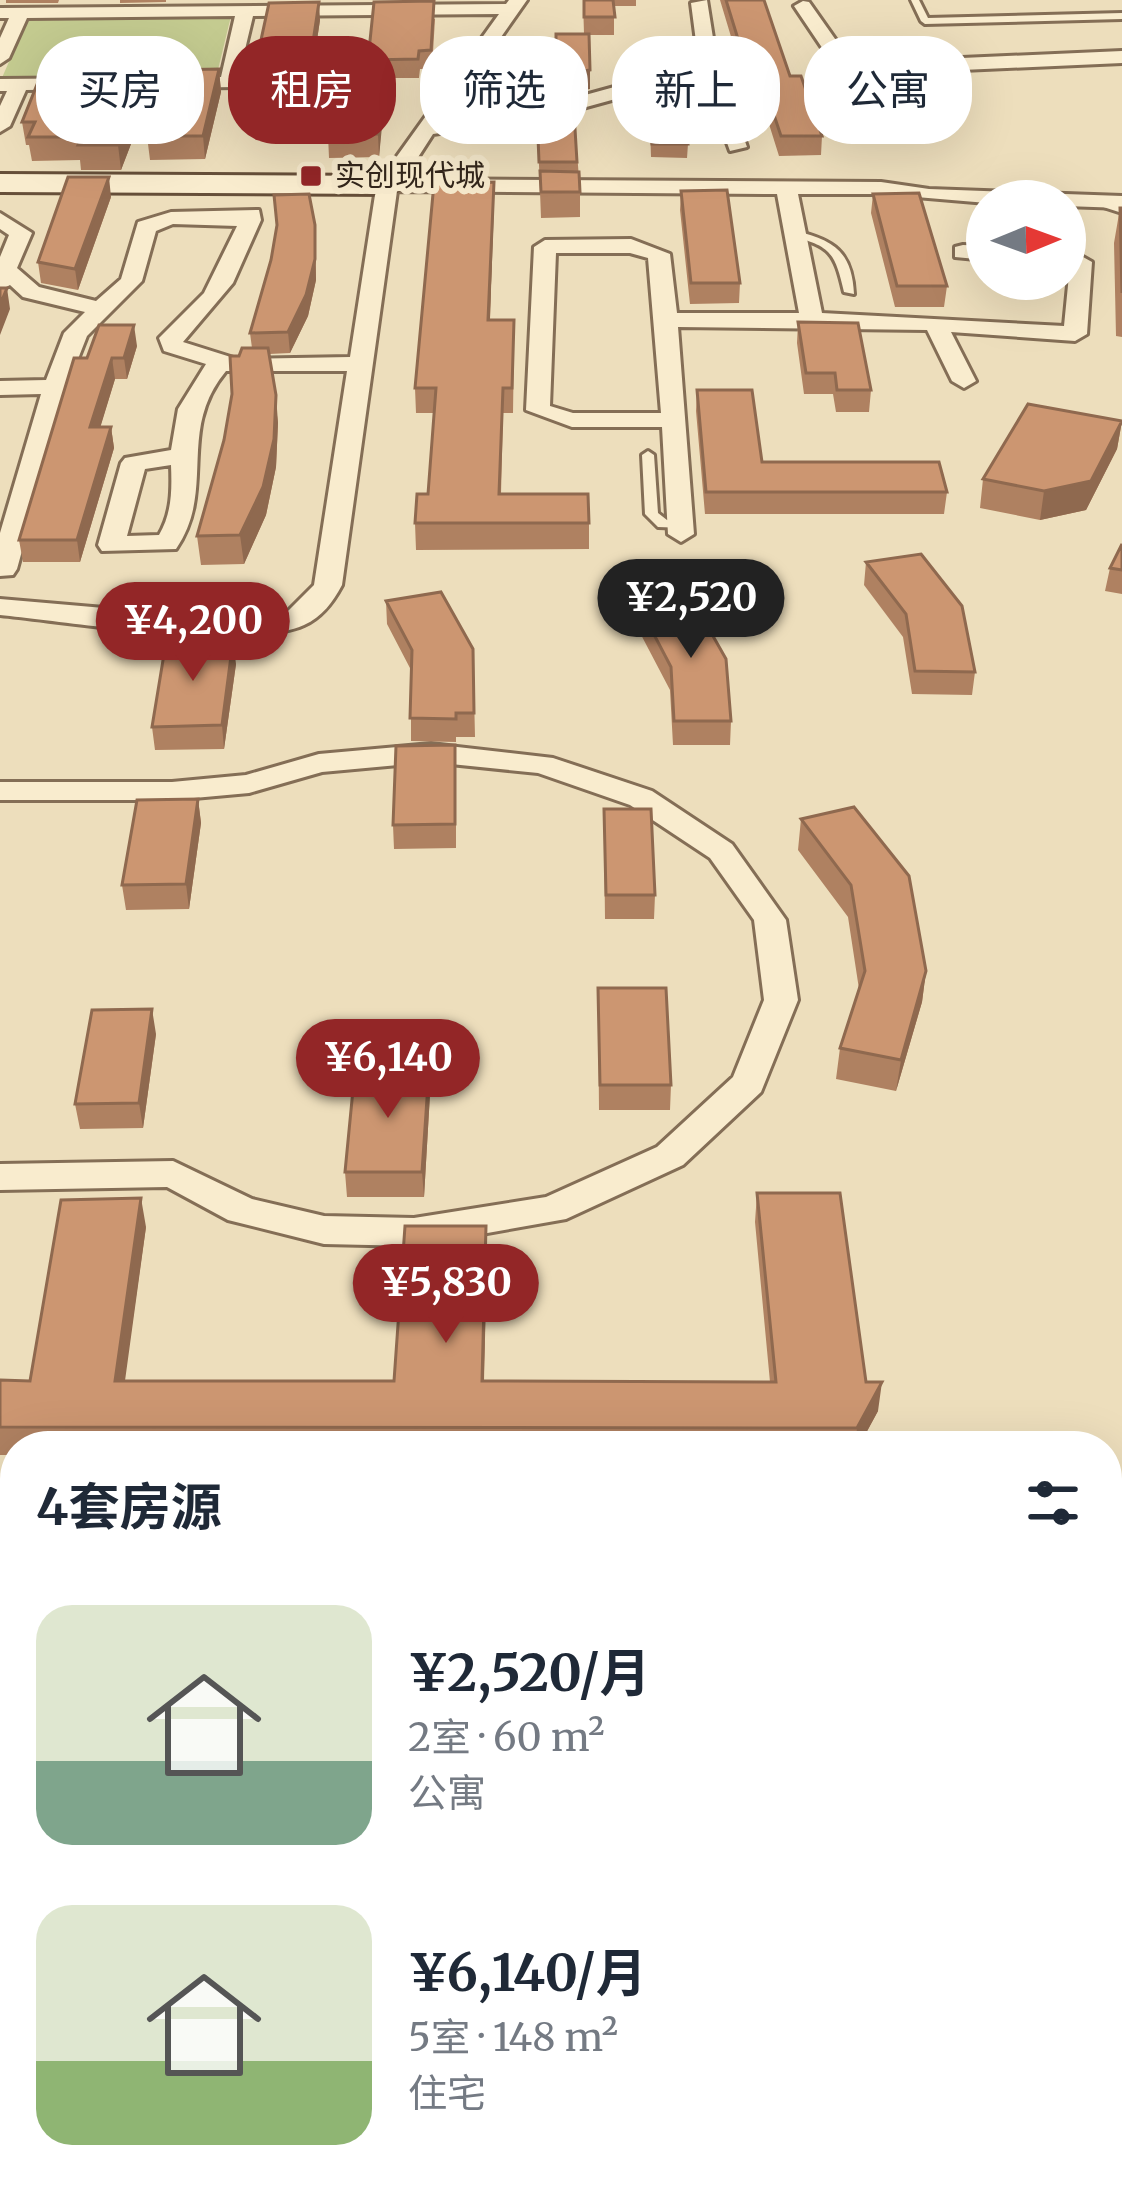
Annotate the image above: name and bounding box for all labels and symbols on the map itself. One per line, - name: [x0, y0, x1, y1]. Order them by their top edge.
- place label: 实创现代城: [335, 156, 485, 194]
- marker: 实创现代城: [298, 163, 324, 189]
- north arrow: [966, 180, 1086, 300]
- pin: ¥2,520: [593, 559, 789, 661]
- pin: ¥4,200: [95, 582, 291, 684]
- pin: ¥6,140: [290, 1019, 486, 1121]
- pin: ¥5,830: [348, 1244, 544, 1346]

